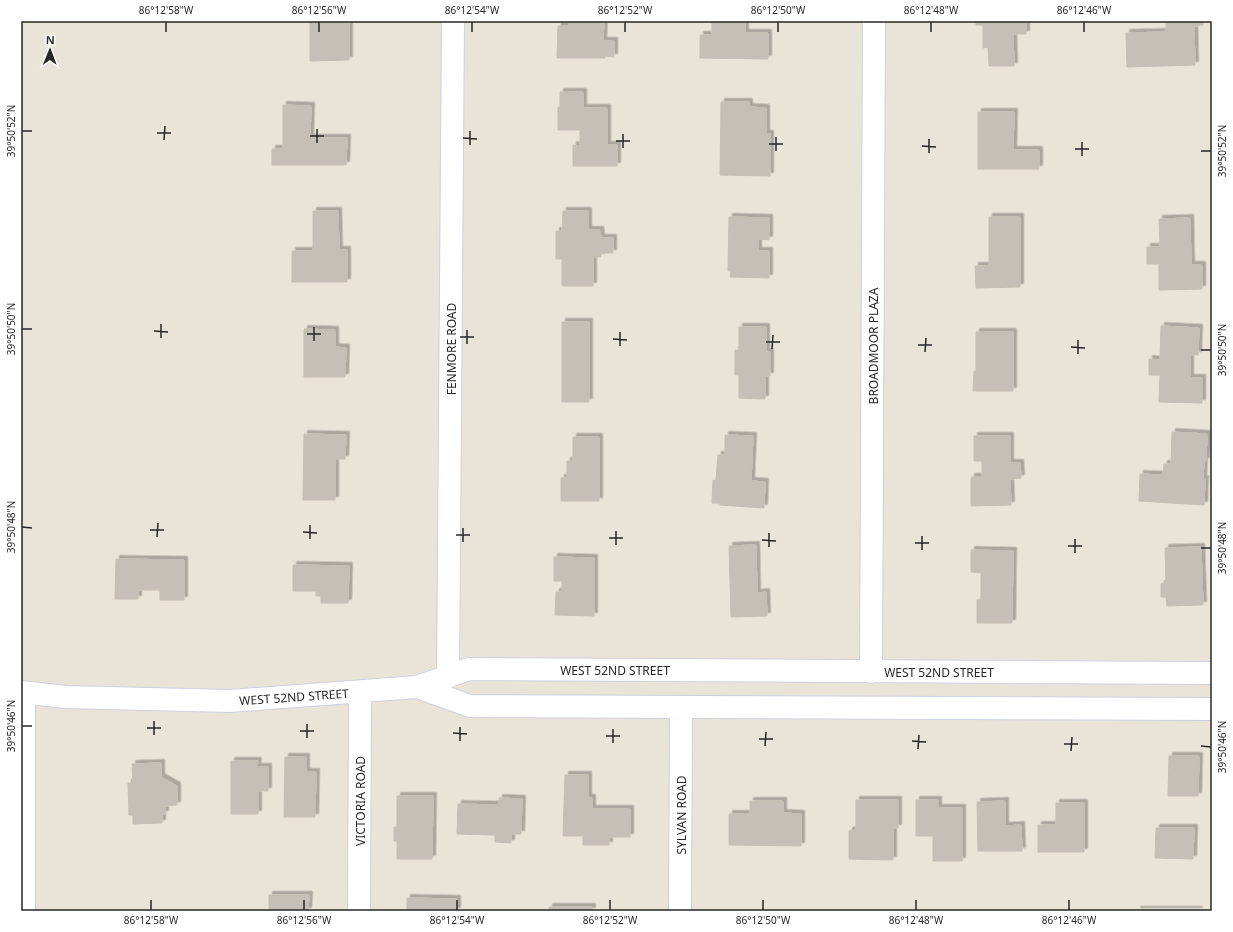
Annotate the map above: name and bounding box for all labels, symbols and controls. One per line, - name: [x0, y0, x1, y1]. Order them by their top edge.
- text: 86°12'58"W: [139, 3, 194, 17]
- text: 86°12'56"W: [292, 3, 347, 17]
- text: 86°12'54"W: [445, 3, 500, 17]
- text: 86°12'52"W: [598, 3, 653, 17]
- text: 86°12'50"W: [751, 3, 806, 17]
- text: 86°12'48"W: [904, 3, 959, 17]
- text: 86°12'46"W: [1057, 3, 1112, 17]
- north arrow: [30, 30, 70, 70]
- text: N: [46, 32, 55, 47]
- text: 39°50'52"N: [4, 105, 18, 157]
- text: 39°50'52"N: [1215, 125, 1229, 177]
- street label: BROADMOOR PLAZA: [865, 287, 882, 404]
- street label: FENMORE ROAD: [443, 302, 460, 395]
- text: 39°50'50"N: [4, 303, 18, 355]
- text: 39°50'50"N: [1215, 324, 1229, 376]
- text: 39°50'48"N: [4, 501, 18, 553]
- text: 39°50'48"N: [1215, 522, 1229, 574]
- street label: WEST 52ND STREET: [560, 662, 670, 679]
- street label: WEST 52ND STREET: [884, 664, 994, 681]
- street label: WEST 52ND STREET: [239, 685, 350, 709]
- text: 39°50'46"N: [4, 700, 18, 752]
- text: 39°50'46"N: [1215, 721, 1229, 773]
- street label: VICTORIA ROAD: [352, 756, 369, 846]
- street label: SYLVAN ROAD: [673, 775, 690, 855]
- text: 86°12'58"W: [124, 913, 179, 927]
- text: 86°12'56"W: [277, 913, 332, 927]
- text: 86°12'54"W: [430, 913, 485, 927]
- text: 86°12'52"W: [583, 913, 638, 927]
- text: 86°12'50"W: [736, 913, 791, 927]
- text: 86°12'48"W: [889, 913, 944, 927]
- text: 86°12'46"W: [1042, 913, 1097, 927]

